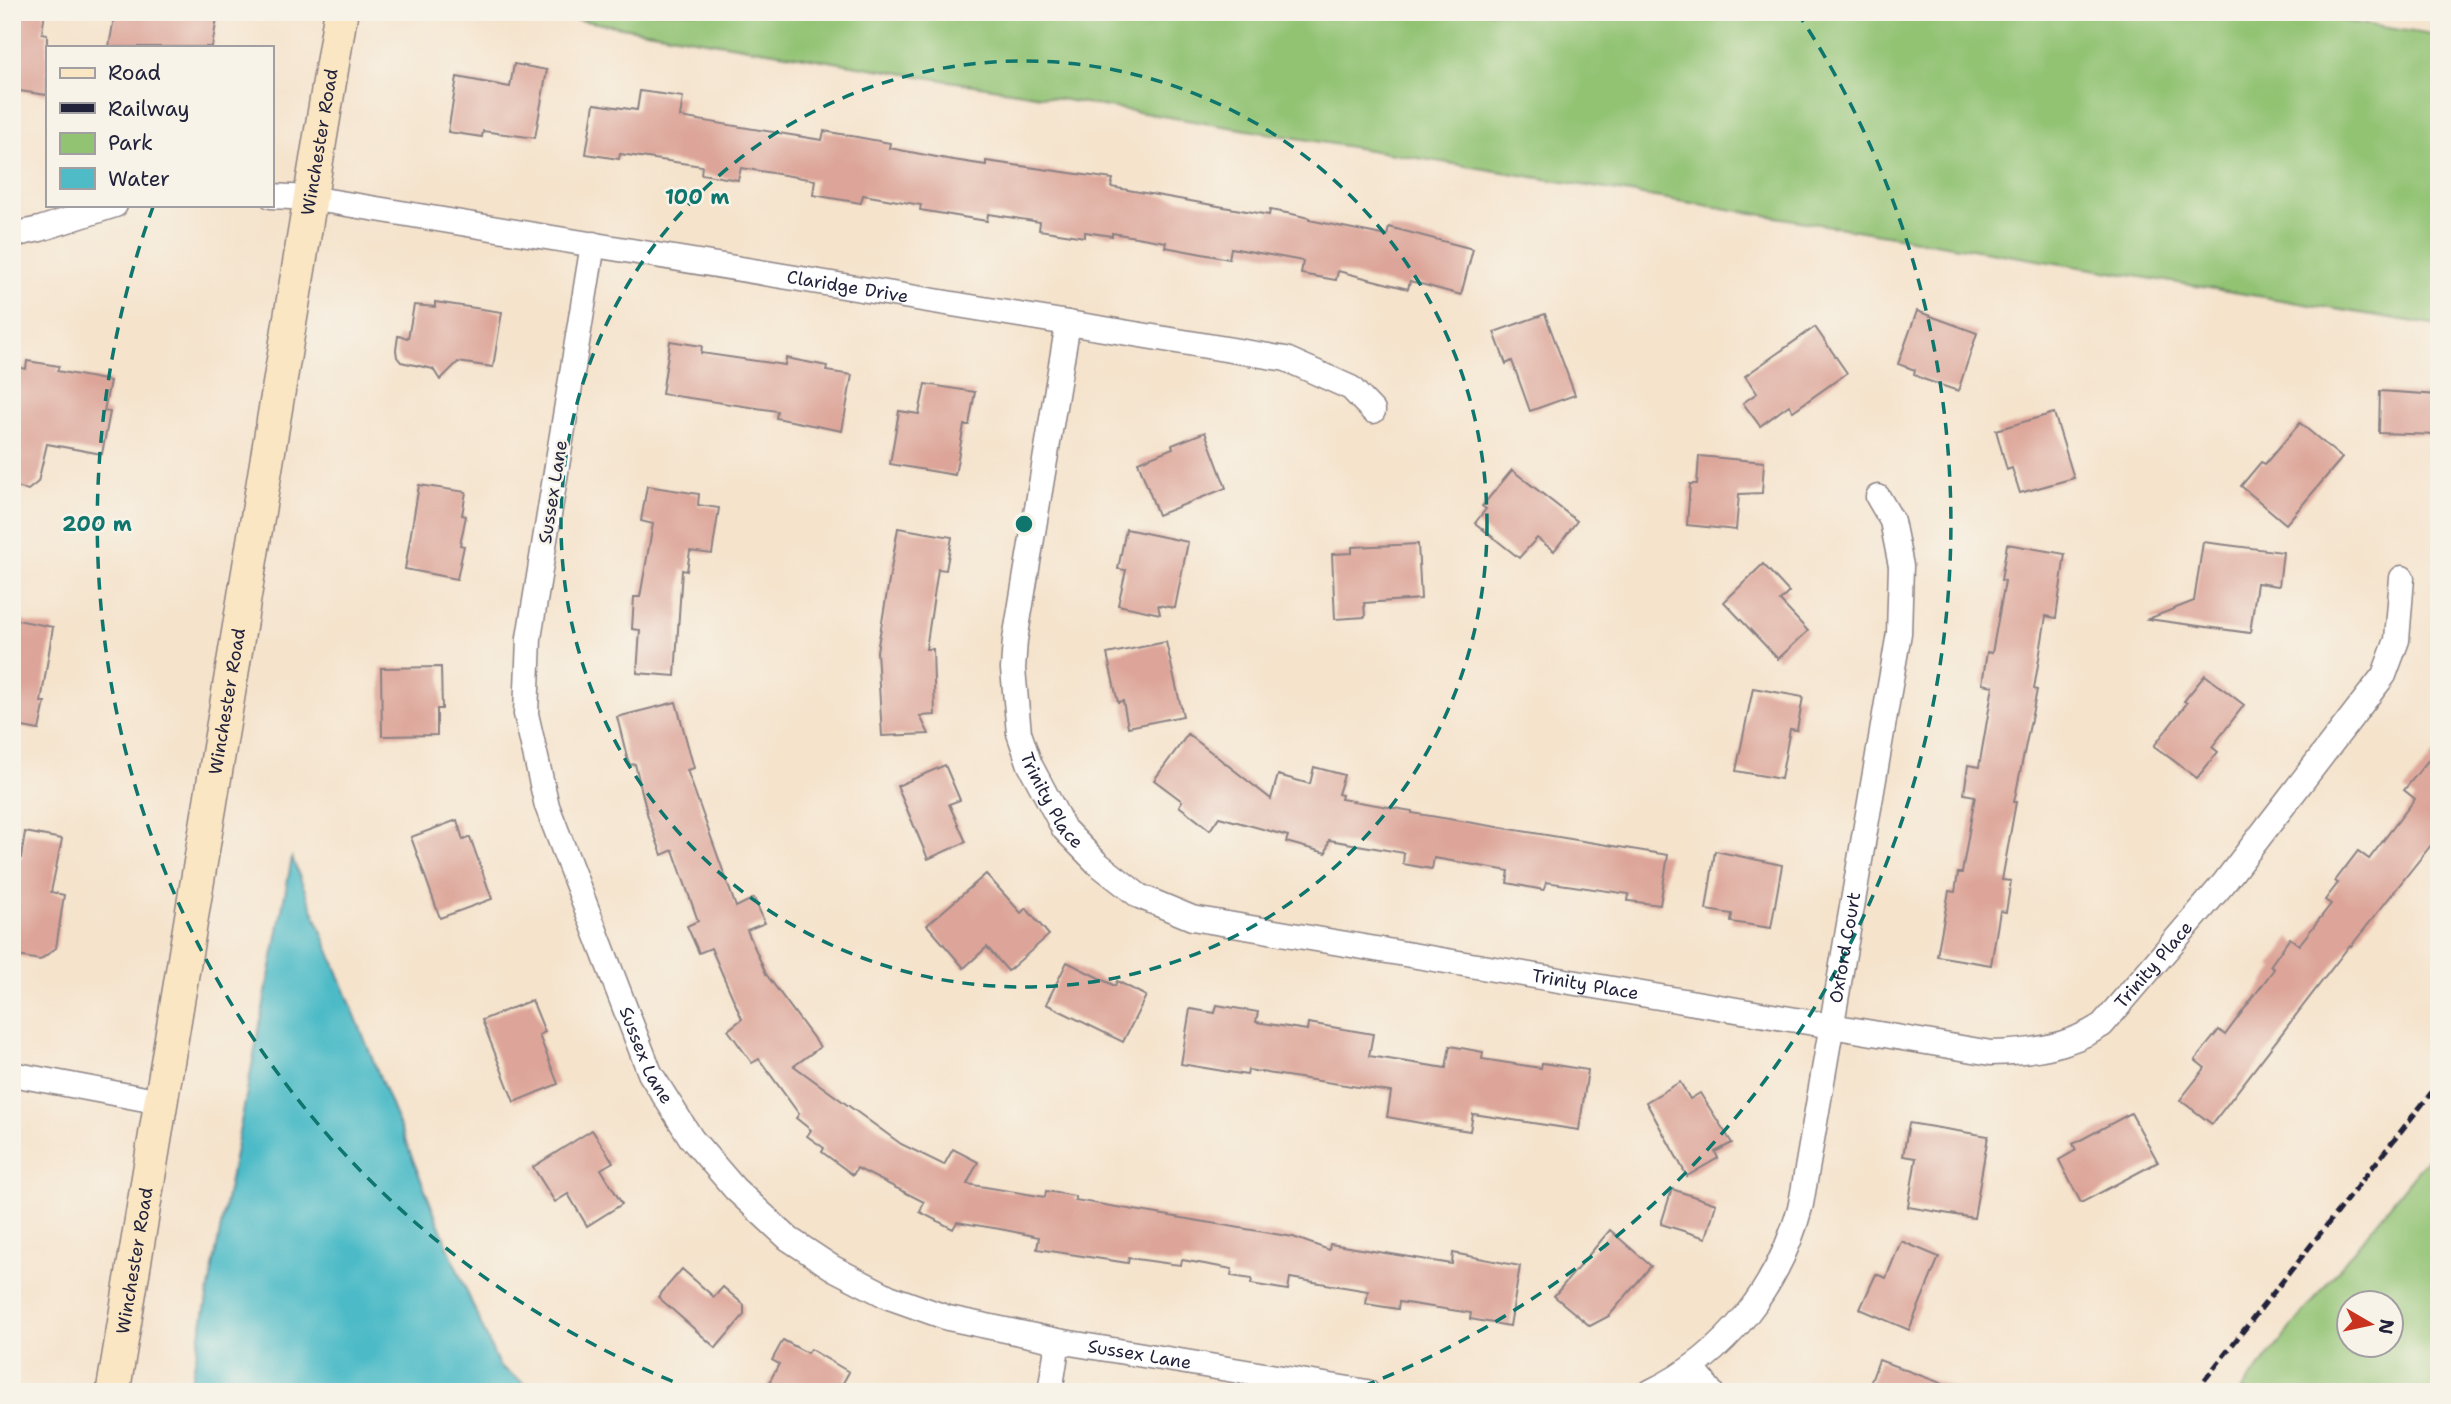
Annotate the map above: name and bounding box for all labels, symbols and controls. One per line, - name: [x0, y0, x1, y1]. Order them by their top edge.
- legend: [46, 46, 273, 206]
- text: Road: [108, 59, 161, 87]
- street label: Winchester Road: [296, 67, 343, 217]
- text: Railway: [108, 95, 190, 123]
- text: Park: [108, 129, 153, 157]
- text: Water: [108, 165, 170, 193]
- text: 100 m: [665, 183, 729, 211]
- street label: Claridge Drive: [785, 265, 910, 309]
- street label: Sussex Lane: [533, 438, 573, 546]
- text: 200 m: [62, 510, 132, 538]
- centre of rings: [1012, 512, 1036, 536]
- street label: Winchester Road: [203, 626, 251, 777]
- street label: Trinity Place: [1015, 749, 1089, 854]
- street label: Oxford Court: [1824, 890, 1866, 1005]
- street label: Trinity Place: [2109, 916, 2198, 1014]
- street label: Trinity Place: [1530, 964, 1640, 1005]
- street label: Sussex Lane: [614, 1003, 679, 1109]
- street label: Winchester Road: [111, 1186, 159, 1336]
- north arrow: [2336, 1288, 2406, 1358]
- text: N: [2373, 1317, 2400, 1336]
- street label: Sussex Lane: [1086, 1334, 1193, 1375]

